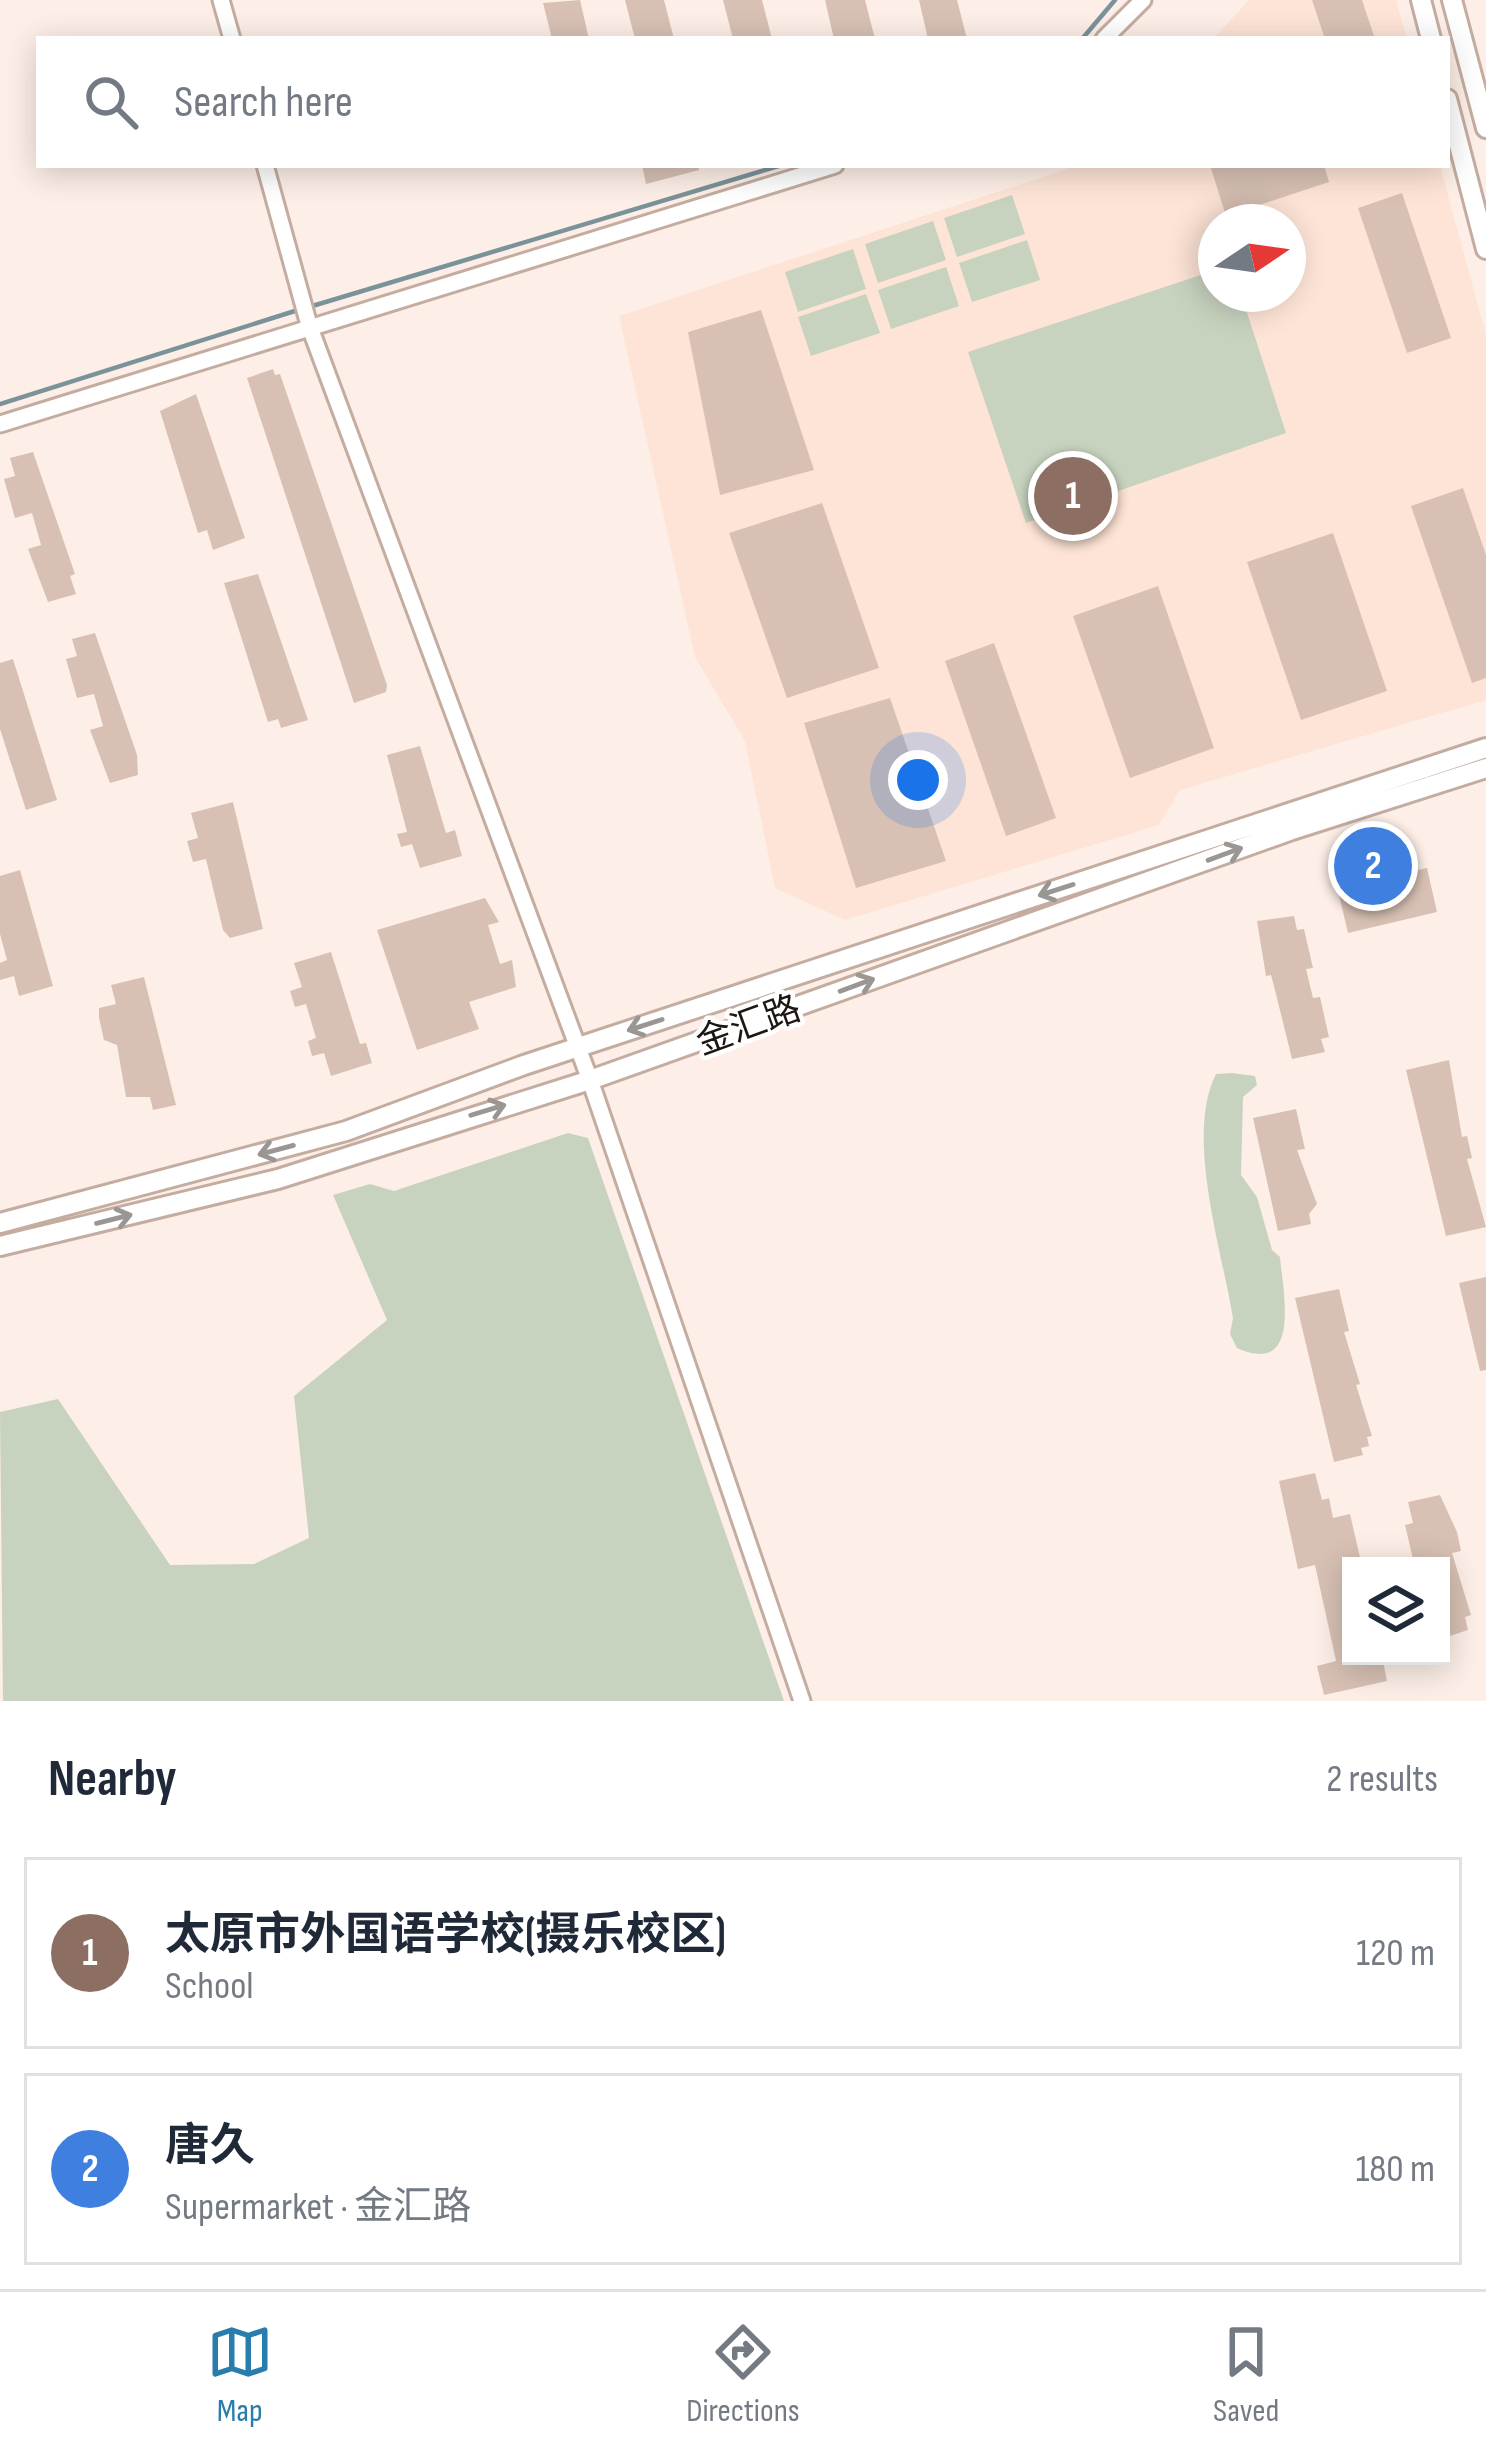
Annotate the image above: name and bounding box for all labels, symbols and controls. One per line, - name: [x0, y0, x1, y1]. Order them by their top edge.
- search box: [36, 36, 1450, 168]
- icon: search: [78, 69, 144, 135]
- text: Search here: [174, 75, 353, 130]
- north arrow: [1198, 204, 1306, 312]
- pin: 1: [1034, 451, 1112, 541]
- your location: [888, 750, 948, 810]
- pin: 2: [1334, 821, 1412, 911]
- one-way arrow: [1205, 842, 1242, 863]
- one-way arrow: [1038, 881, 1075, 902]
- one-way arrow: [838, 973, 875, 994]
- street label: 金汇路: [691, 988, 807, 1065]
- one-way arrow: [627, 1016, 665, 1038]
- one-way arrow: [468, 1098, 506, 1120]
- one-way arrow: [258, 1140, 296, 1162]
- one-way arrow: [94, 1207, 132, 1229]
- map controls: [1342, 1557, 1450, 1665]
- button: layers: [1342, 1557, 1450, 1665]
- text: Nearby: [48, 1749, 177, 1810]
- text: 2 results: [1326, 1756, 1438, 1803]
- text: 太原市外国语学校(摄乐校区): [165, 1908, 726, 1963]
- text: 1: [82, 1930, 98, 1977]
- text: 120 m: [1356, 1930, 1435, 1977]
- text: School: [165, 1963, 254, 2010]
- text: 唐久: [165, 2119, 255, 2174]
- text: 2: [81, 2146, 99, 2193]
- text: 180 m: [1356, 2146, 1435, 2193]
- text: Supermarket · 金汇路: [165, 2184, 471, 2231]
- tab: Map: [207, 2319, 273, 2431]
- tab: Directions: [686, 2319, 800, 2431]
- tab: Saved: [1213, 2319, 1279, 2431]

